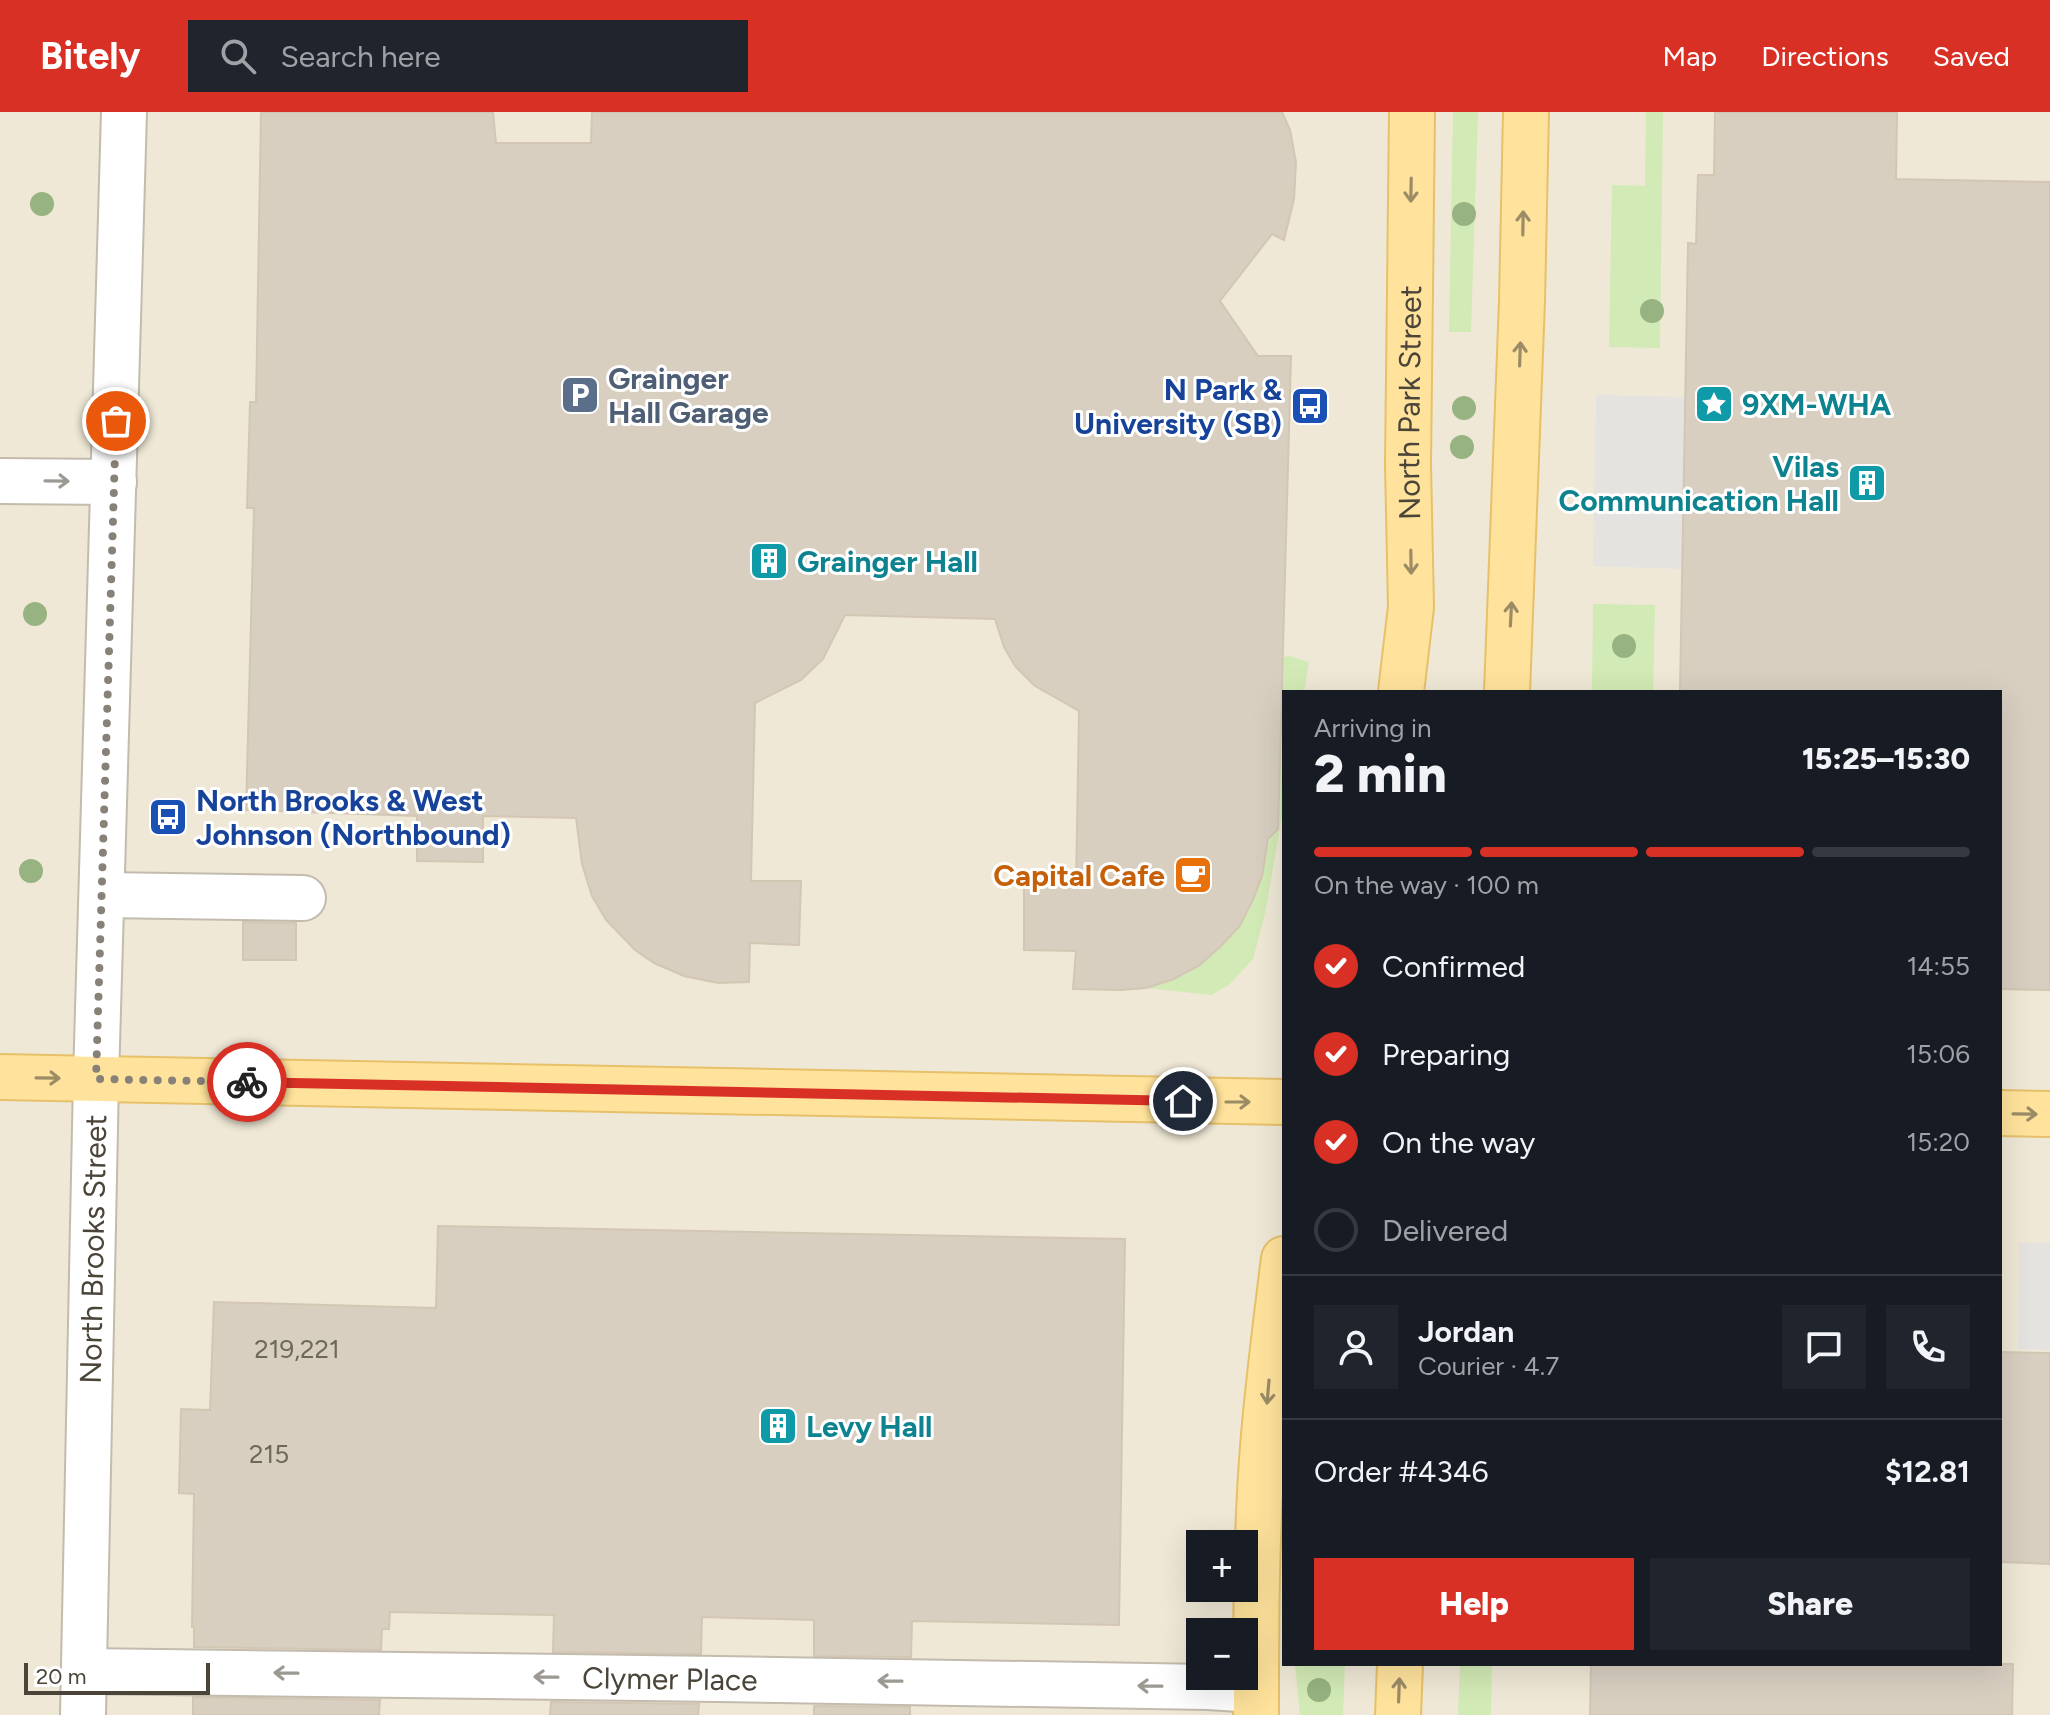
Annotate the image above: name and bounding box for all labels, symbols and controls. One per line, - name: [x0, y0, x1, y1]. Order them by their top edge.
- search box: [188, 20, 748, 92]
- text: Bitely: [40, 33, 140, 79]
- icon: search: [216, 34, 260, 78]
- text: Search here: [280, 38, 441, 75]
- text: Map: [1663, 39, 1717, 73]
- text: Directions: [1761, 39, 1889, 73]
- text: Saved: [1933, 39, 2010, 73]
- one-way arrow: [1403, 176, 1419, 203]
- one-way arrow: [1516, 210, 1531, 237]
- street label: North Park Street: [1389, 285, 1429, 520]
- one-way arrow: [1512, 341, 1527, 368]
- place label: Grainger Hall Garage: [608, 360, 769, 431]
- place label: N Park & University (SB): [1074, 371, 1283, 442]
- parking icon: Grainger Hall Garage: [559, 374, 601, 416]
- place icon: 9XM-WHA: [1693, 383, 1735, 425]
- bus stop icon: N Park & University (SB): [1289, 385, 1331, 427]
- place label: 9XM-WHA: [1742, 386, 1892, 423]
- pin: [82, 387, 150, 455]
- icon: bag: [94, 399, 138, 443]
- place label: Vilas Communication Hall: [1558, 448, 1839, 519]
- building icon: Vilas Communication Hall: [1846, 462, 1888, 504]
- one-way arrow: [43, 474, 70, 489]
- building icon: Grainger Hall: [748, 540, 790, 582]
- place label: Grainger Hall: [797, 543, 978, 580]
- one-way arrow: [1403, 548, 1418, 575]
- one-way arrow: [1503, 601, 1518, 628]
- text: Arriving in: [1314, 712, 1432, 744]
- text: 15:25–15:30: [1802, 740, 1970, 777]
- text: 2 min: [1314, 743, 1447, 805]
- place label: North Brooks & West Johnson (Northbound): [196, 782, 511, 853]
- bus stop icon: North Brooks & West Johnson (Northbound): [147, 796, 189, 838]
- cafe icon: Capital Cafe: [1172, 854, 1214, 896]
- place label: Capital Cafe: [993, 857, 1165, 894]
- text: On the way · 100 m: [1314, 869, 1539, 901]
- icon: check: [1314, 944, 1358, 988]
- text: Confirmed: [1382, 948, 1525, 985]
- text: 14:55: [1907, 950, 1970, 982]
- icon: check: [1314, 1032, 1358, 1076]
- text: Preparing: [1382, 1036, 1510, 1073]
- text: 15:06: [1906, 1038, 1970, 1070]
- courier: [207, 1042, 287, 1122]
- icon: bike: [225, 1060, 269, 1104]
- pin: [1149, 1067, 1217, 1135]
- one-way arrow: [34, 1070, 61, 1086]
- icon: home: [1161, 1079, 1205, 1123]
- one-way arrow: [1224, 1094, 1251, 1110]
- one-way arrow: [2011, 1106, 2038, 1122]
- street label: North Brooks Street: [71, 1114, 114, 1384]
- icon: check: [1314, 1120, 1358, 1164]
- text: On the way: [1382, 1124, 1535, 1161]
- text: 15:20: [1907, 1126, 1970, 1158]
- text: Delivered: [1382, 1212, 1508, 1249]
- button: person: [1314, 1305, 1398, 1389]
- button: chat: [1782, 1305, 1866, 1389]
- button: phone: [1886, 1305, 1970, 1389]
- text: Jordan: [1418, 1313, 1514, 1350]
- house number: 219,221: [254, 1333, 340, 1365]
- text: Courier · 4.7: [1418, 1350, 1559, 1382]
- one-way arrow: [1260, 1378, 1275, 1405]
- building icon: Levy Hall: [757, 1405, 799, 1447]
- place label: Levy Hall: [806, 1408, 932, 1445]
- house number: 215: [249, 1438, 289, 1470]
- text: Order #4346: [1314, 1453, 1488, 1490]
- text: $12.81: [1885, 1453, 1970, 1490]
- map controls: [1186, 1530, 1258, 1690]
- button: +: [1186, 1530, 1258, 1602]
- button: Help: [1314, 1558, 1634, 1650]
- button: Share: [1650, 1558, 1970, 1650]
- button: −: [1186, 1618, 1258, 1690]
- scale bar: [24, 1659, 210, 1695]
- street label: Clymer Place: [582, 1659, 758, 1698]
- text: 20 m: [36, 1663, 87, 1690]
- one-way arrow: [273, 1665, 300, 1681]
- one-way arrow: [533, 1669, 560, 1685]
- one-way arrow: [877, 1674, 904, 1689]
- one-way arrow: [1392, 1677, 1407, 1703]
- one-way arrow: [1137, 1678, 1164, 1694]

